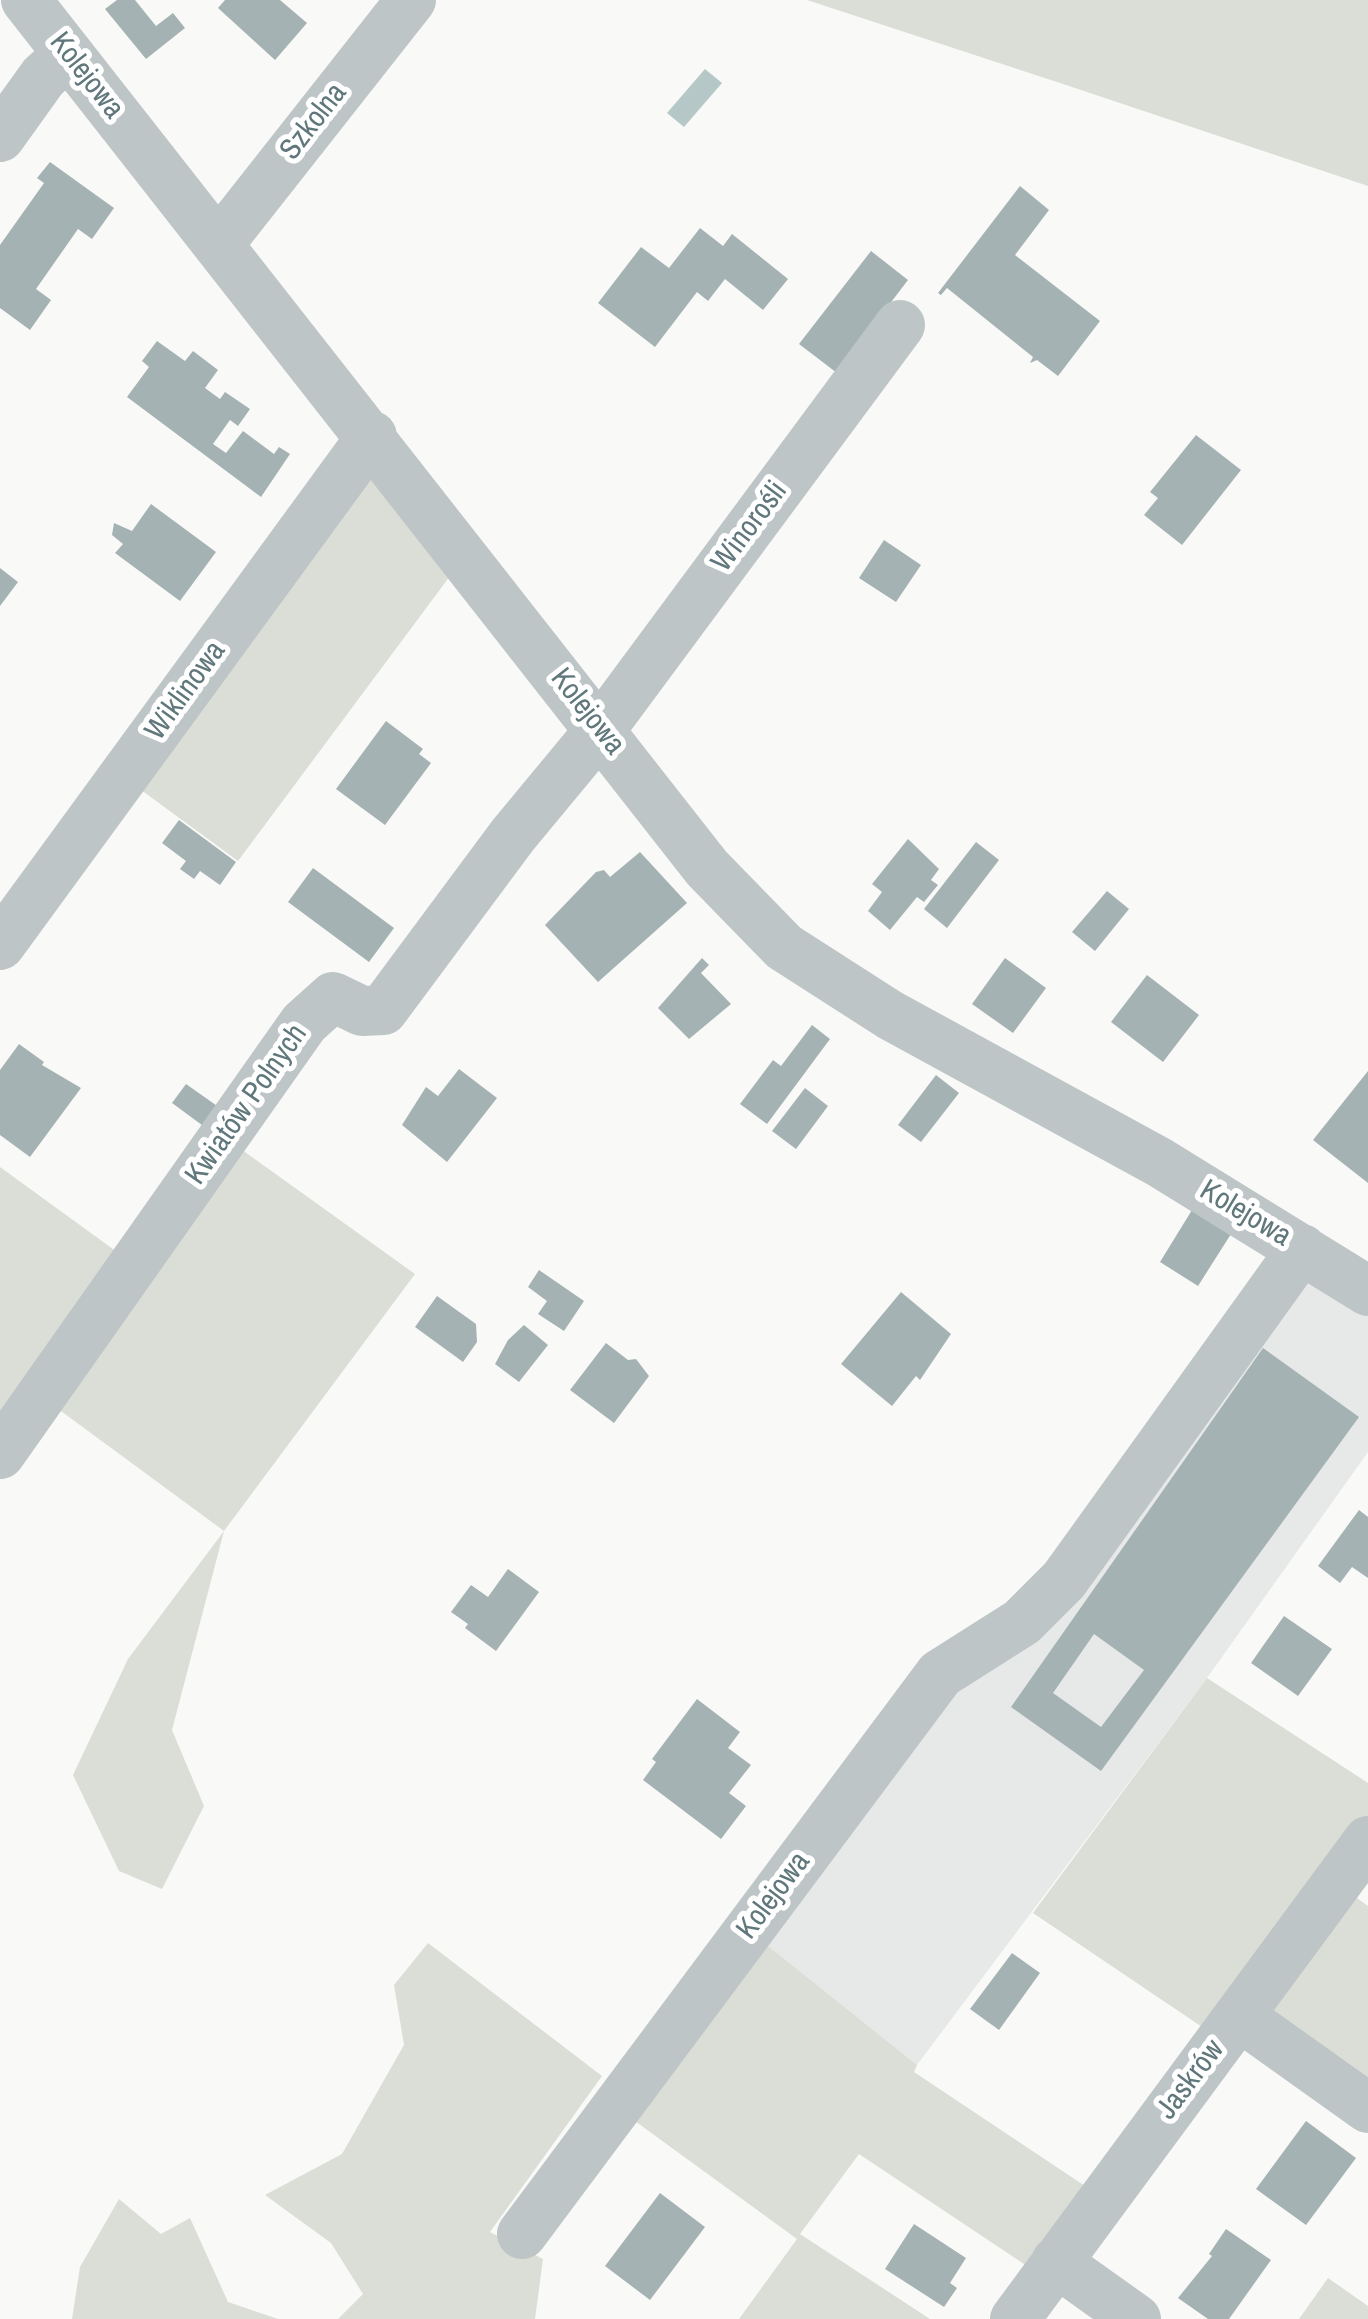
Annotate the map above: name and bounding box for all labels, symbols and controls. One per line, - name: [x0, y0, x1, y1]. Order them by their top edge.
- street label: Kolejowa: [41, 26, 131, 126]
- street label: Szkolna: [273, 76, 355, 168]
- street label: Winorośli: [704, 475, 796, 579]
- street label: Wiklinowa: [138, 635, 234, 747]
- street label: Kolejowa: [542, 662, 632, 762]
- street label: Kwiatów Polnych: [179, 1018, 315, 1192]
- street label: Kolejowa: [1193, 1173, 1297, 1255]
- street label: Kolejowa: [730, 1845, 818, 1947]
- street label: Jaskrów: [1149, 2033, 1233, 2127]

